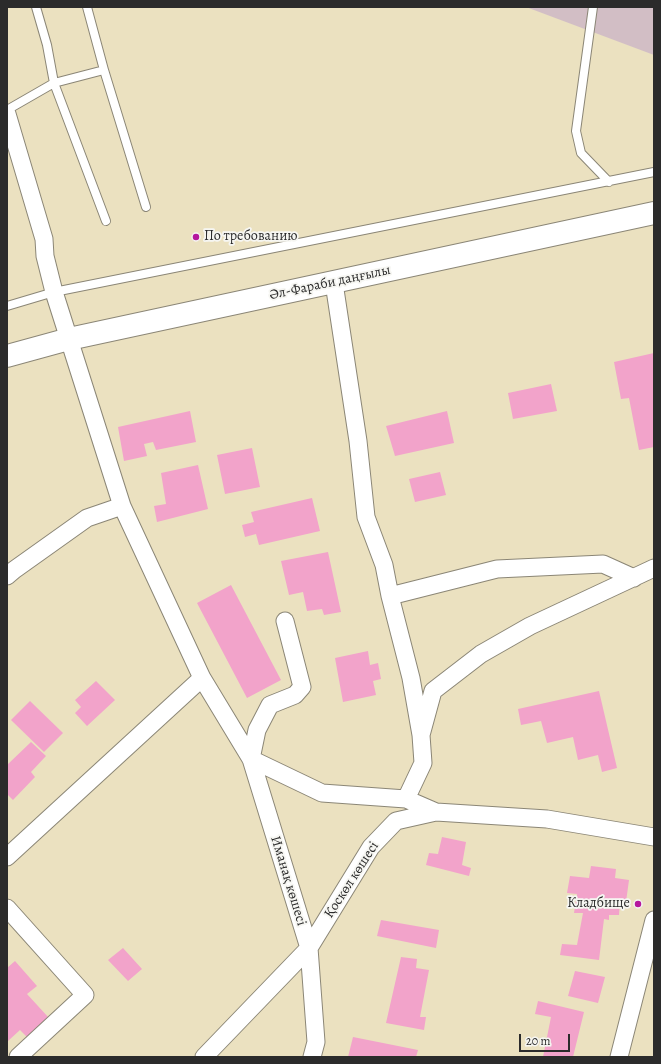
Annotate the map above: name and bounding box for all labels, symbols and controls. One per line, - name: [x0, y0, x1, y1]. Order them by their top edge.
- place label: По требованию: [204, 229, 298, 245]
- marker: По требованию: [191, 232, 201, 242]
- street label: Әл-Фараби даңғылы: [268, 262, 392, 304]
- street label: Иманақ көшесі: [266, 834, 310, 928]
- street label: Қоскөл көшесі: [321, 839, 383, 921]
- place label: Кладбище: [567, 896, 630, 912]
- marker: Кладбище: [633, 899, 643, 909]
- scale bar: [521, 1026, 572, 1052]
- text: 20 m: [526, 1033, 550, 1049]

